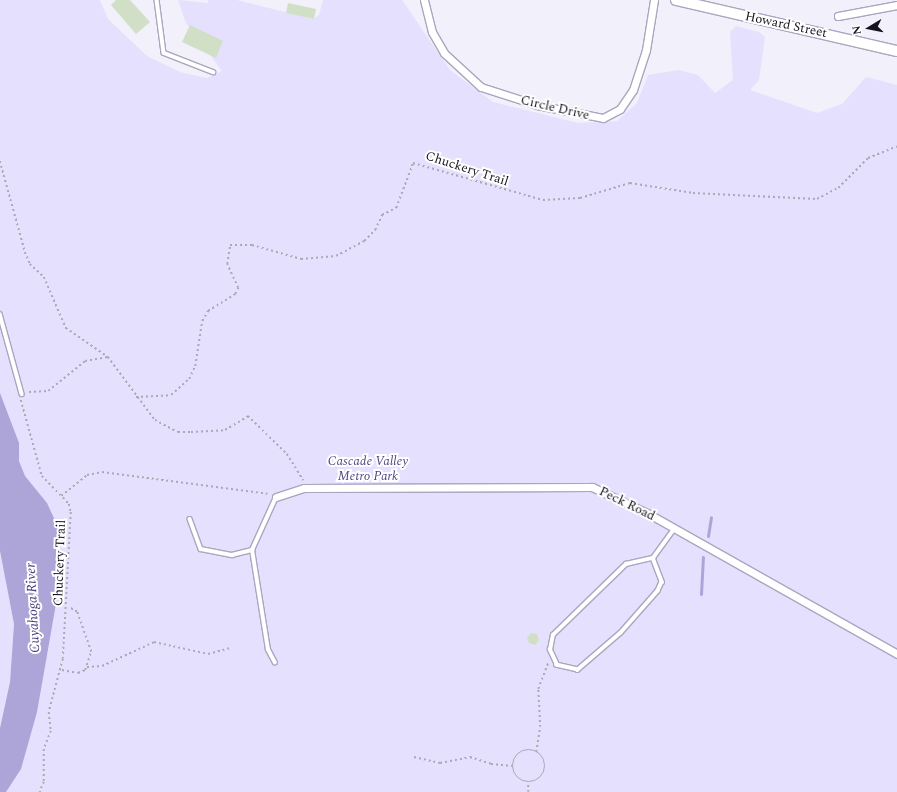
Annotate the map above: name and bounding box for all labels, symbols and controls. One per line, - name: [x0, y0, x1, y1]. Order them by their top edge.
- north arrow: [849, 8, 889, 48]
- street label: Howard Street: [744, 9, 828, 41]
- text: N: [848, 24, 866, 36]
- street label: Circle Drive: [519, 93, 591, 123]
- street label: Chuckery Trail: [424, 148, 510, 190]
- park label: Cascade Valley Metro Park: [328, 454, 408, 485]
- street label: Peck Road: [596, 484, 658, 524]
- street label: Chuckery Trail: [51, 520, 69, 606]
- water label: Cuyahoga River: [22, 563, 44, 653]

